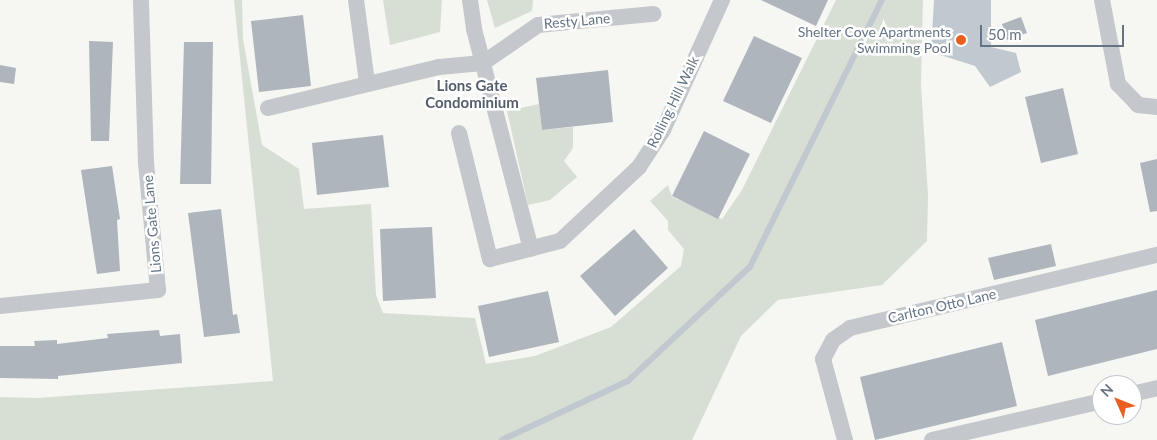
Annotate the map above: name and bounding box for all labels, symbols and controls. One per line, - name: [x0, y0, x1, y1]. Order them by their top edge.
- street label: Resty Lane: [543, 10, 611, 32]
- scale bar: [982, 15, 1126, 47]
- place label: Shelter Cove Apartments Swimming Pool: [797, 24, 951, 56]
- text: 50 m: [988, 25, 1022, 43]
- marker: Shelter Cove Apartments Swimming Pool: [955, 34, 967, 46]
- street label: Rolling Hill Walk: [644, 53, 702, 151]
- district label: Lions Gate Condominium: [425, 76, 519, 111]
- street label: Lions Gate Lane: [139, 174, 165, 274]
- street label: Carlton Otto Lane: [886, 285, 998, 327]
- north arrow: [1092, 375, 1142, 425]
- text: N: [1097, 380, 1116, 400]

